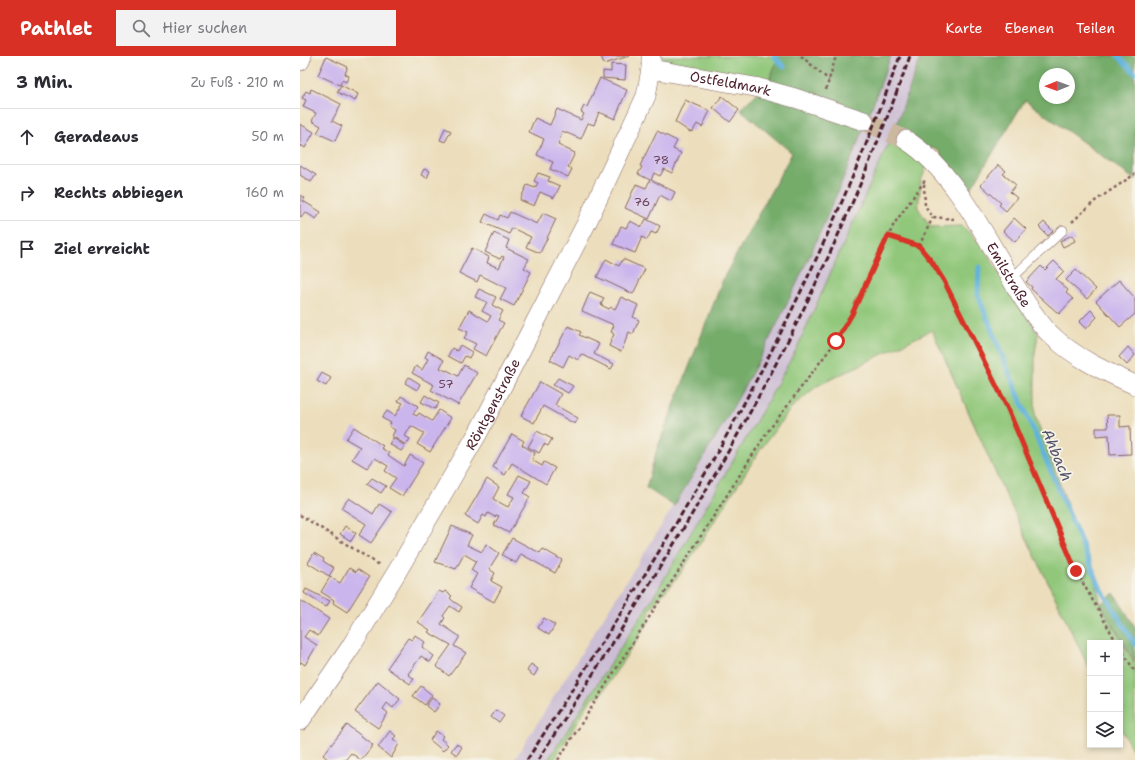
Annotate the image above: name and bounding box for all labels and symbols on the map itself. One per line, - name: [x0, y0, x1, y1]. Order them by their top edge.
- street label: Ostfeldmark: [689, 67, 773, 100]
- north arrow: [1039, 68, 1075, 104]
- house number: 78: [653, 152, 669, 168]
- house number: 76: [634, 194, 650, 210]
- street label: Emilstraße: [983, 239, 1035, 311]
- route start: [827, 332, 845, 350]
- street label: Röntgenstraße: [461, 355, 524, 453]
- house number: 57: [438, 376, 454, 392]
- water label: Ahbach: [1037, 426, 1077, 484]
- route end: [1067, 562, 1085, 580]

